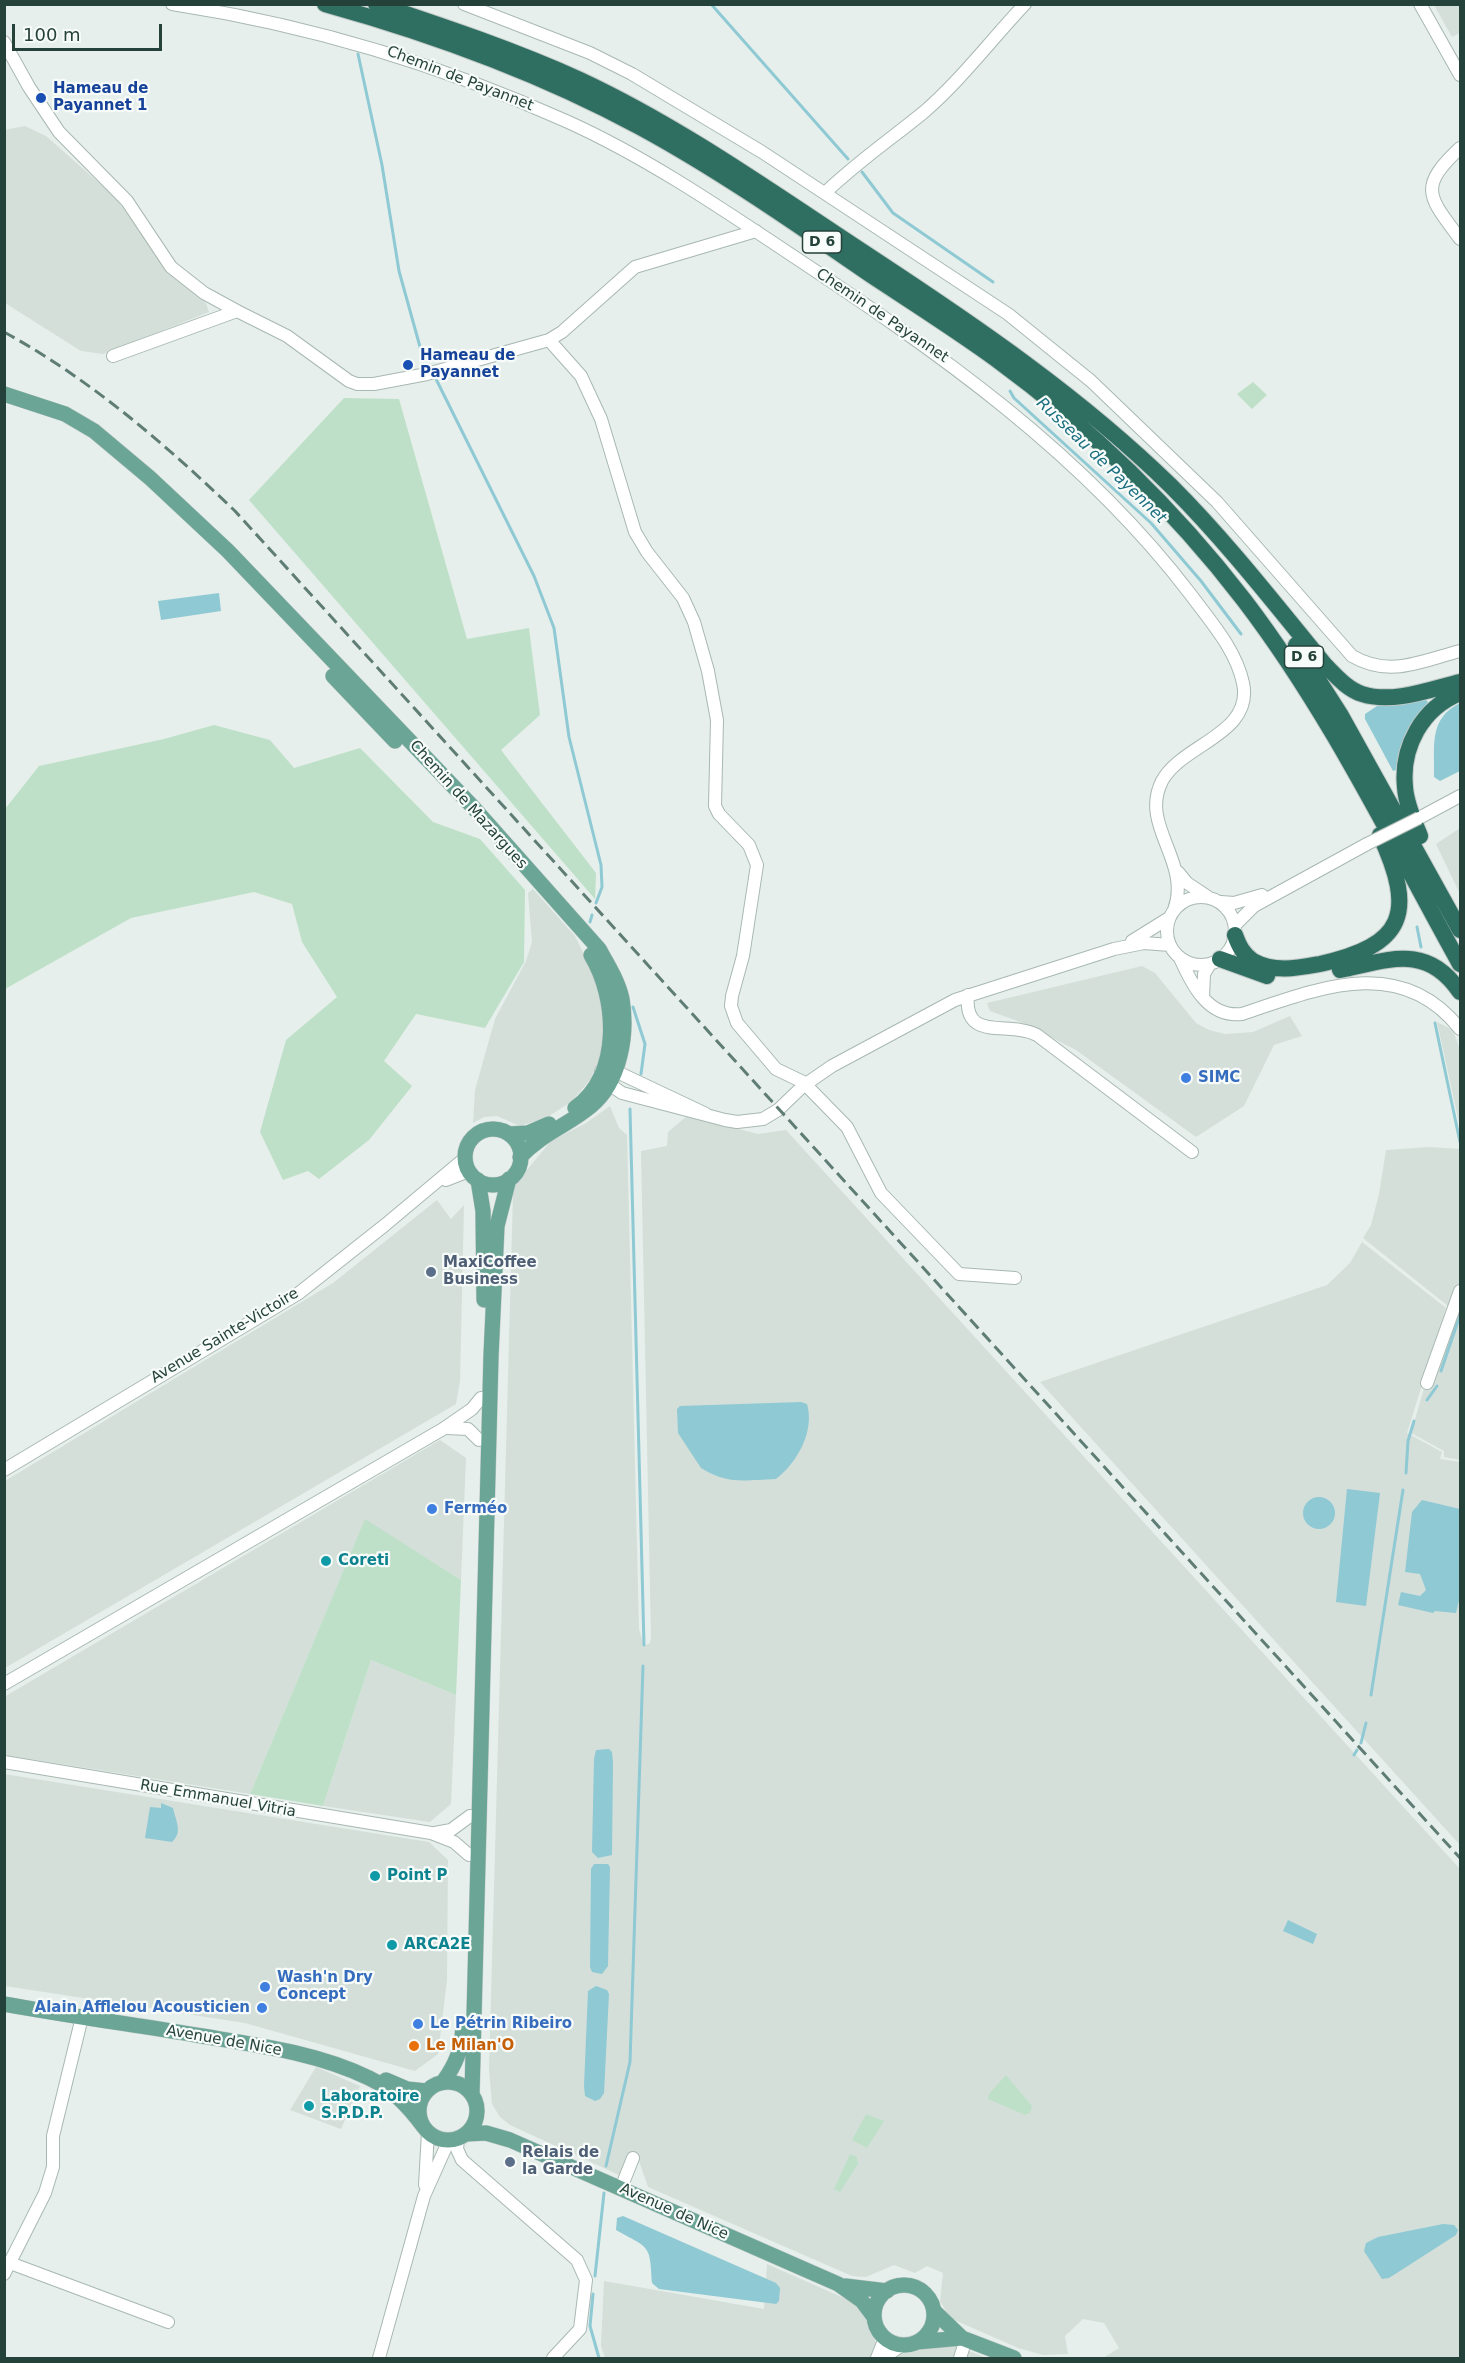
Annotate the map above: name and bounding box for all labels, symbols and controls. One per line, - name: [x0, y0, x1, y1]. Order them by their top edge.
- scale bar: [15, 12, 165, 50]
- text: 100 m: [23, 24, 81, 45]
- street label: Chemin de Payannet: [384, 43, 536, 115]
- place label: Hameau de Payannet 1: [53, 80, 148, 115]
- marker: Hameau de Payannet 1: [34, 91, 48, 105]
- road number: D 6: [802, 231, 842, 253]
- street label: Chemin de Payannet: [812, 265, 952, 367]
- place label: Hameau de Payannet: [420, 347, 515, 382]
- marker: Hameau de Payannet: [401, 358, 415, 372]
- water label: Russeau de Payennet: [1032, 394, 1170, 528]
- road number: D 6: [1284, 646, 1324, 668]
- street label: Chemin de Mazargues: [405, 737, 531, 873]
- place label: SIMC: [1198, 1069, 1240, 1087]
- marker: SIMC: [1179, 1071, 1193, 1085]
- place label: MaxiCoffee Business: [443, 1254, 537, 1289]
- marker: MaxiCoffee Business: [424, 1265, 438, 1279]
- street label: Avenue Sainte-Victoire: [148, 1285, 302, 1387]
- place label: Ferméo: [444, 1500, 507, 1518]
- marker: Ferméo: [425, 1502, 439, 1516]
- place label: Coreti: [338, 1552, 389, 1570]
- marker: Coreti: [319, 1554, 333, 1568]
- street label: Rue Emmanuel Vitria: [139, 1776, 297, 1822]
- place label: Point P: [387, 1867, 448, 1885]
- marker: Point P: [368, 1869, 382, 1883]
- place label: ARCA2E: [404, 1936, 470, 1954]
- marker: ARCA2E: [385, 1938, 399, 1952]
- place label: Wash'n Dry Concept: [277, 1969, 373, 2004]
- marker: Wash'n Dry Concept: [258, 1980, 272, 1994]
- place label: Alain Afflelou Acousticien: [35, 1999, 250, 2017]
- marker: Alain Afflelou Acousticien: [255, 2001, 269, 2015]
- place label: Le Pétrin Ribeiro: [430, 2015, 572, 2033]
- marker: Le Pétrin Ribeiro: [411, 2017, 425, 2031]
- street label: Avenue de Nice: [165, 2022, 283, 2060]
- place label: Le Milan'O: [426, 2037, 514, 2055]
- marker: Le Milan'O: [407, 2039, 421, 2053]
- place label: Laboratoire S.P.D.P.: [321, 2088, 419, 2123]
- marker: Laboratoire S.P.D.P.: [302, 2099, 316, 2113]
- place label: Relais de la Garde: [522, 2144, 599, 2179]
- marker: Relais de la Garde: [503, 2155, 517, 2169]
- street label: Avenue de Nice: [617, 2180, 731, 2244]

